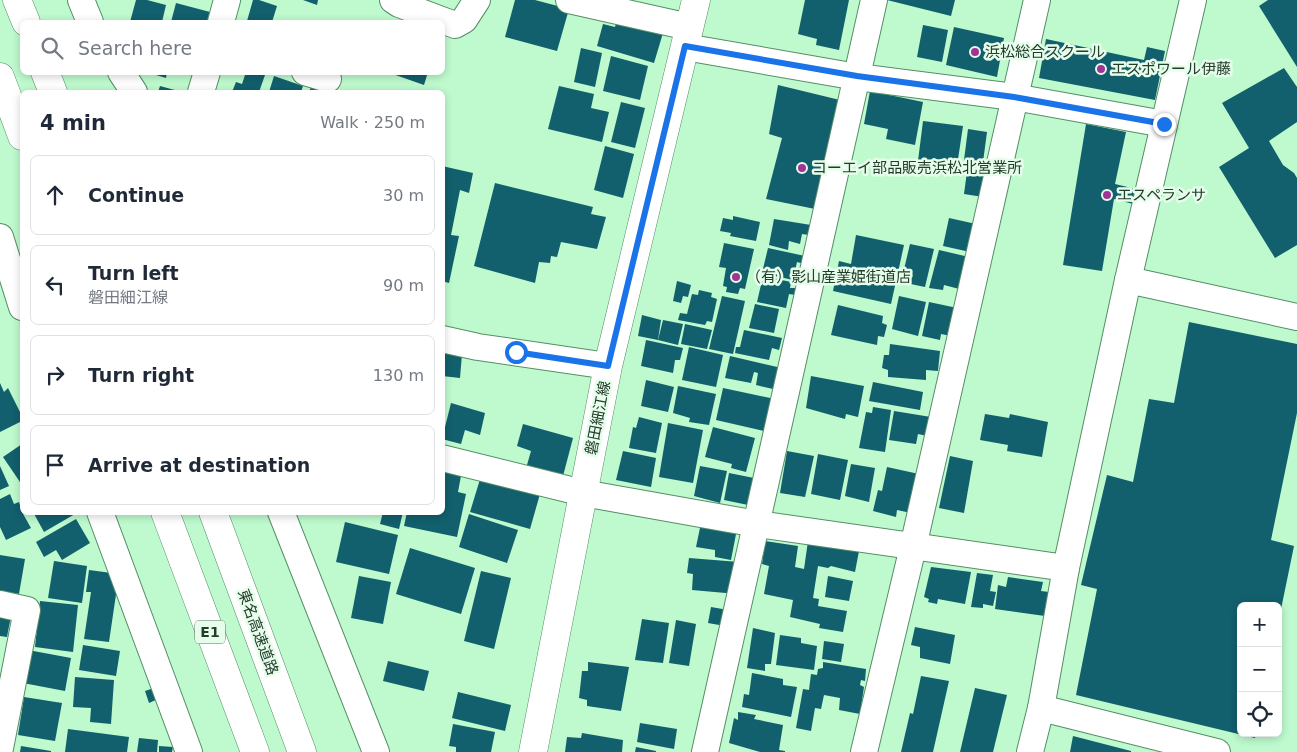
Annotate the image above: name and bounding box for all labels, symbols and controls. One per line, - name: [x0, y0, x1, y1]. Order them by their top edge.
- search box: [20, 20, 445, 75]
- icon: search: [38, 34, 66, 62]
- text: Search here: [78, 37, 192, 59]
- place label: 浜松総合スクール: [985, 43, 1105, 61]
- marker: 浜松総合スクール: [969, 46, 981, 58]
- place label: エスポワール伊藤: [1111, 60, 1231, 78]
- marker: エスポワール伊藤: [1095, 63, 1107, 75]
- text: 4 min: [40, 111, 106, 135]
- text: Walk · 250 m: [320, 113, 425, 132]
- route end: [1153, 113, 1176, 136]
- place label: コーエイ部品販売浜松北営業所: [812, 159, 1022, 177]
- marker: コーエイ部品販売浜松北営業所: [796, 162, 808, 174]
- icon: ahead: [41, 181, 69, 209]
- text: Continue: [88, 184, 184, 206]
- text: 30 m: [383, 186, 424, 205]
- place label: エスペランサ: [1117, 186, 1206, 204]
- marker: エスペランサ: [1101, 189, 1113, 201]
- text: Turn left: [88, 262, 179, 284]
- place label: （有）影山産業姫街道店: [746, 268, 911, 286]
- icon: left: [41, 271, 69, 299]
- marker: （有）影山産業姫街道店: [730, 271, 742, 283]
- text: 90 m: [383, 276, 424, 295]
- text: 磐田細江線: [88, 288, 168, 307]
- route start: [505, 341, 528, 364]
- icon: right: [41, 361, 69, 389]
- text: Turn right: [88, 364, 194, 386]
- text: 130 m: [373, 366, 424, 385]
- street label: 磐田細江線: [582, 379, 614, 457]
- icon: arrive: [41, 451, 69, 479]
- text: Arrive at destination: [88, 454, 310, 476]
- street label: 東名高速道路: [234, 587, 282, 677]
- map controls: [1237, 602, 1282, 737]
- button: +: [1237, 602, 1282, 647]
- road number: E1: [195, 620, 225, 644]
- button: −: [1237, 647, 1282, 692]
- button: locate: [1237, 692, 1282, 737]

